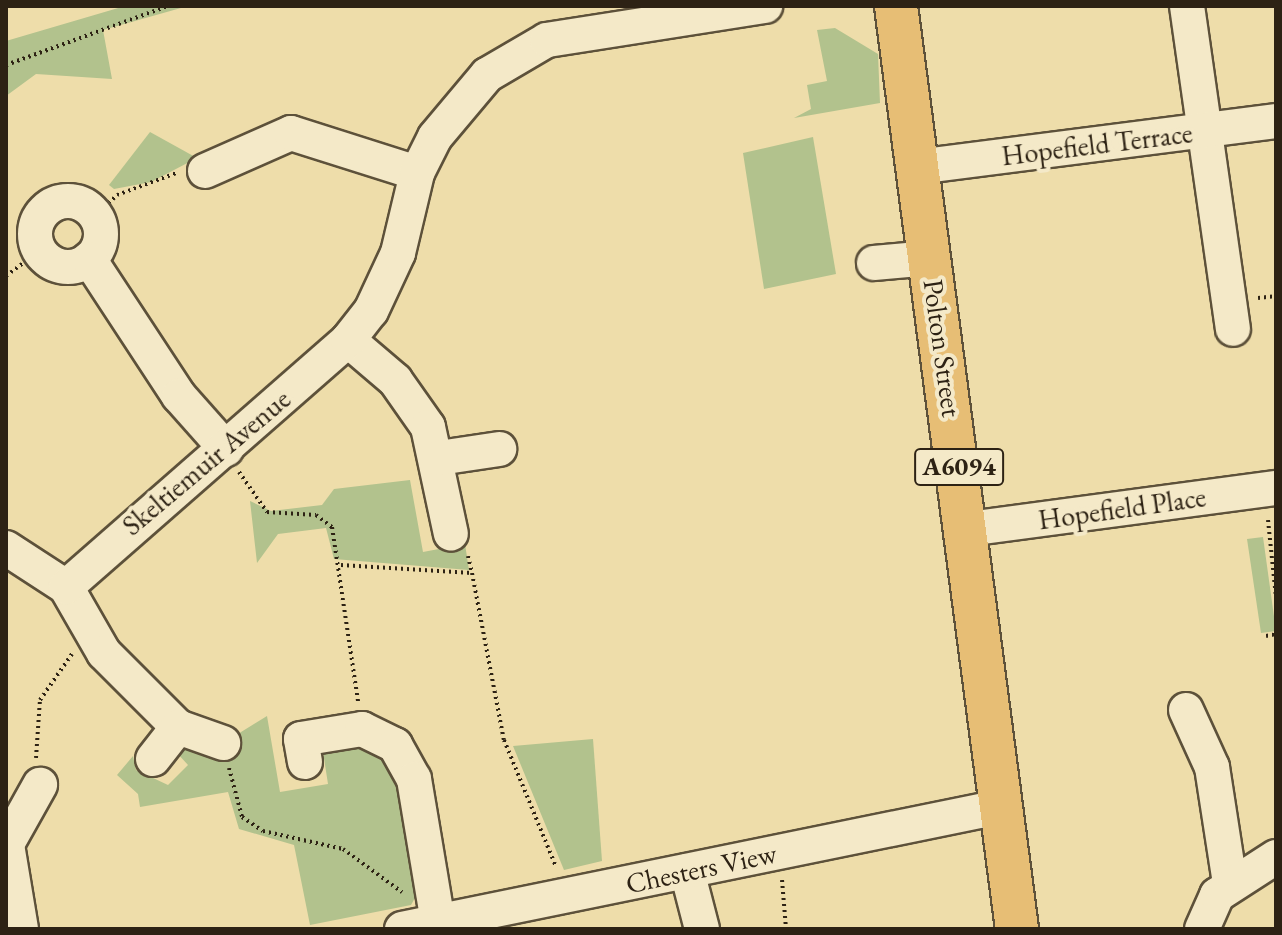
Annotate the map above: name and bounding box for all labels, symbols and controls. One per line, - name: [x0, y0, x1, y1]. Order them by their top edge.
- street label: Hopefield Terrace: [1000, 116, 1194, 172]
- street label: Polton Street: [917, 277, 969, 419]
- street label: Skeltiemuir Avenue: [115, 382, 297, 542]
- road number: A6094: [913, 445, 1005, 489]
- street label: Hopefield Place: [1036, 480, 1208, 536]
- street label: Chesters View: [623, 836, 779, 900]

